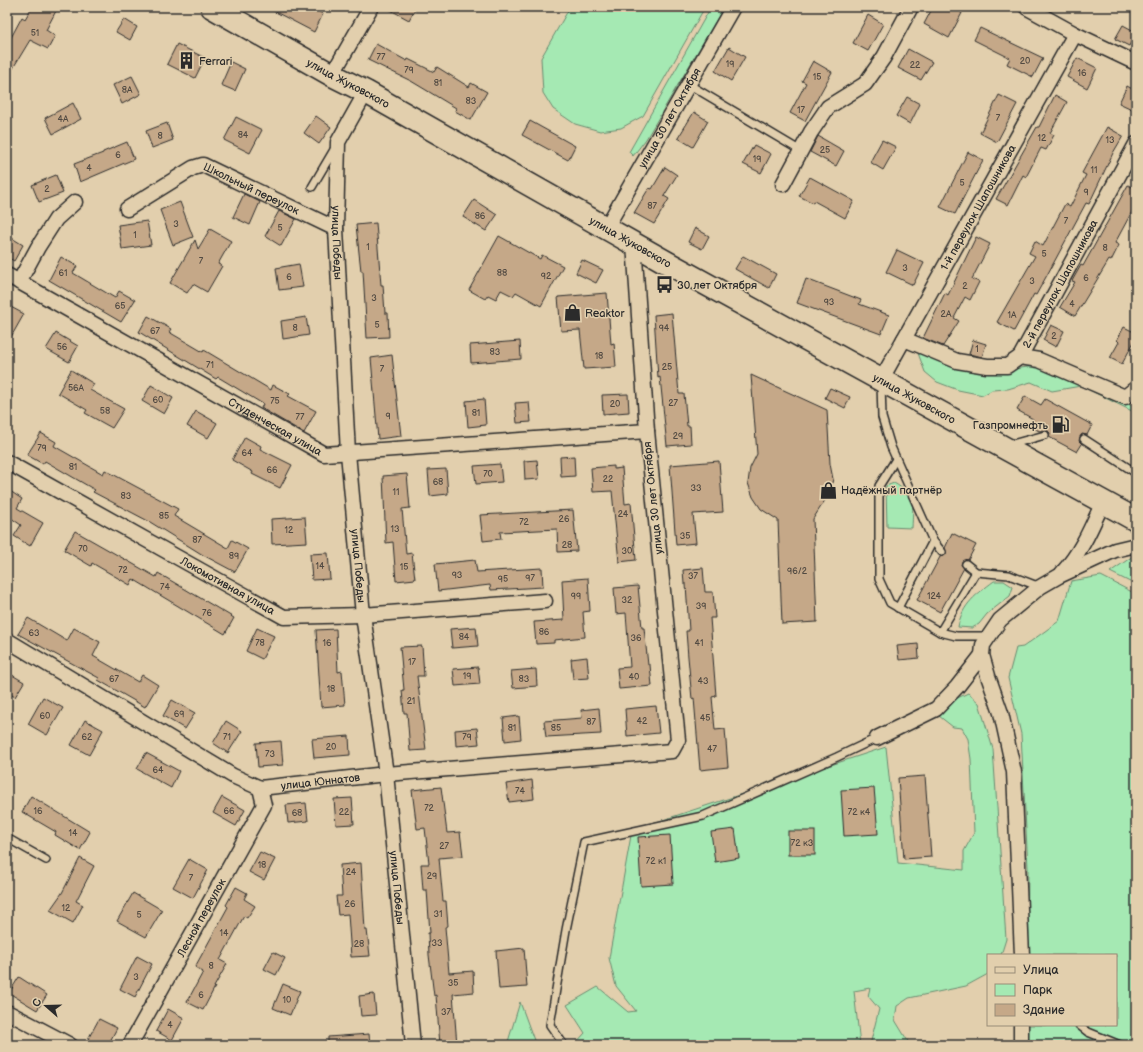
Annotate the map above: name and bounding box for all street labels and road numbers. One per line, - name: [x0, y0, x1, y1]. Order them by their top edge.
- street label: улица Жуковского: [305, 56, 392, 111]
- street label: улица 30 лет Октября: [635, 65, 703, 170]
- street label: 1-й переулок Шапошникова: [937, 142, 1019, 272]
- street label: Школьный переулок: [201, 160, 302, 217]
- street label: улица Победы: [329, 205, 345, 280]
- street label: улица Жуковского: [587, 214, 674, 270]
- street label: 2-й переулок Шапошникова: [1019, 218, 1101, 350]
- street label: улица Жуковского: [871, 370, 958, 426]
- street label: Студенческая улица: [226, 395, 325, 458]
- street label: улица 30 лет Октября: [641, 441, 665, 555]
- street label: улица Победы: [349, 528, 368, 604]
- street label: Локомотивная улица: [177, 553, 278, 617]
- street label: улица Юннатов: [280, 770, 361, 792]
- street label: улица Победы: [387, 850, 407, 925]
- street label: Лесной переулок: [174, 876, 228, 960]

